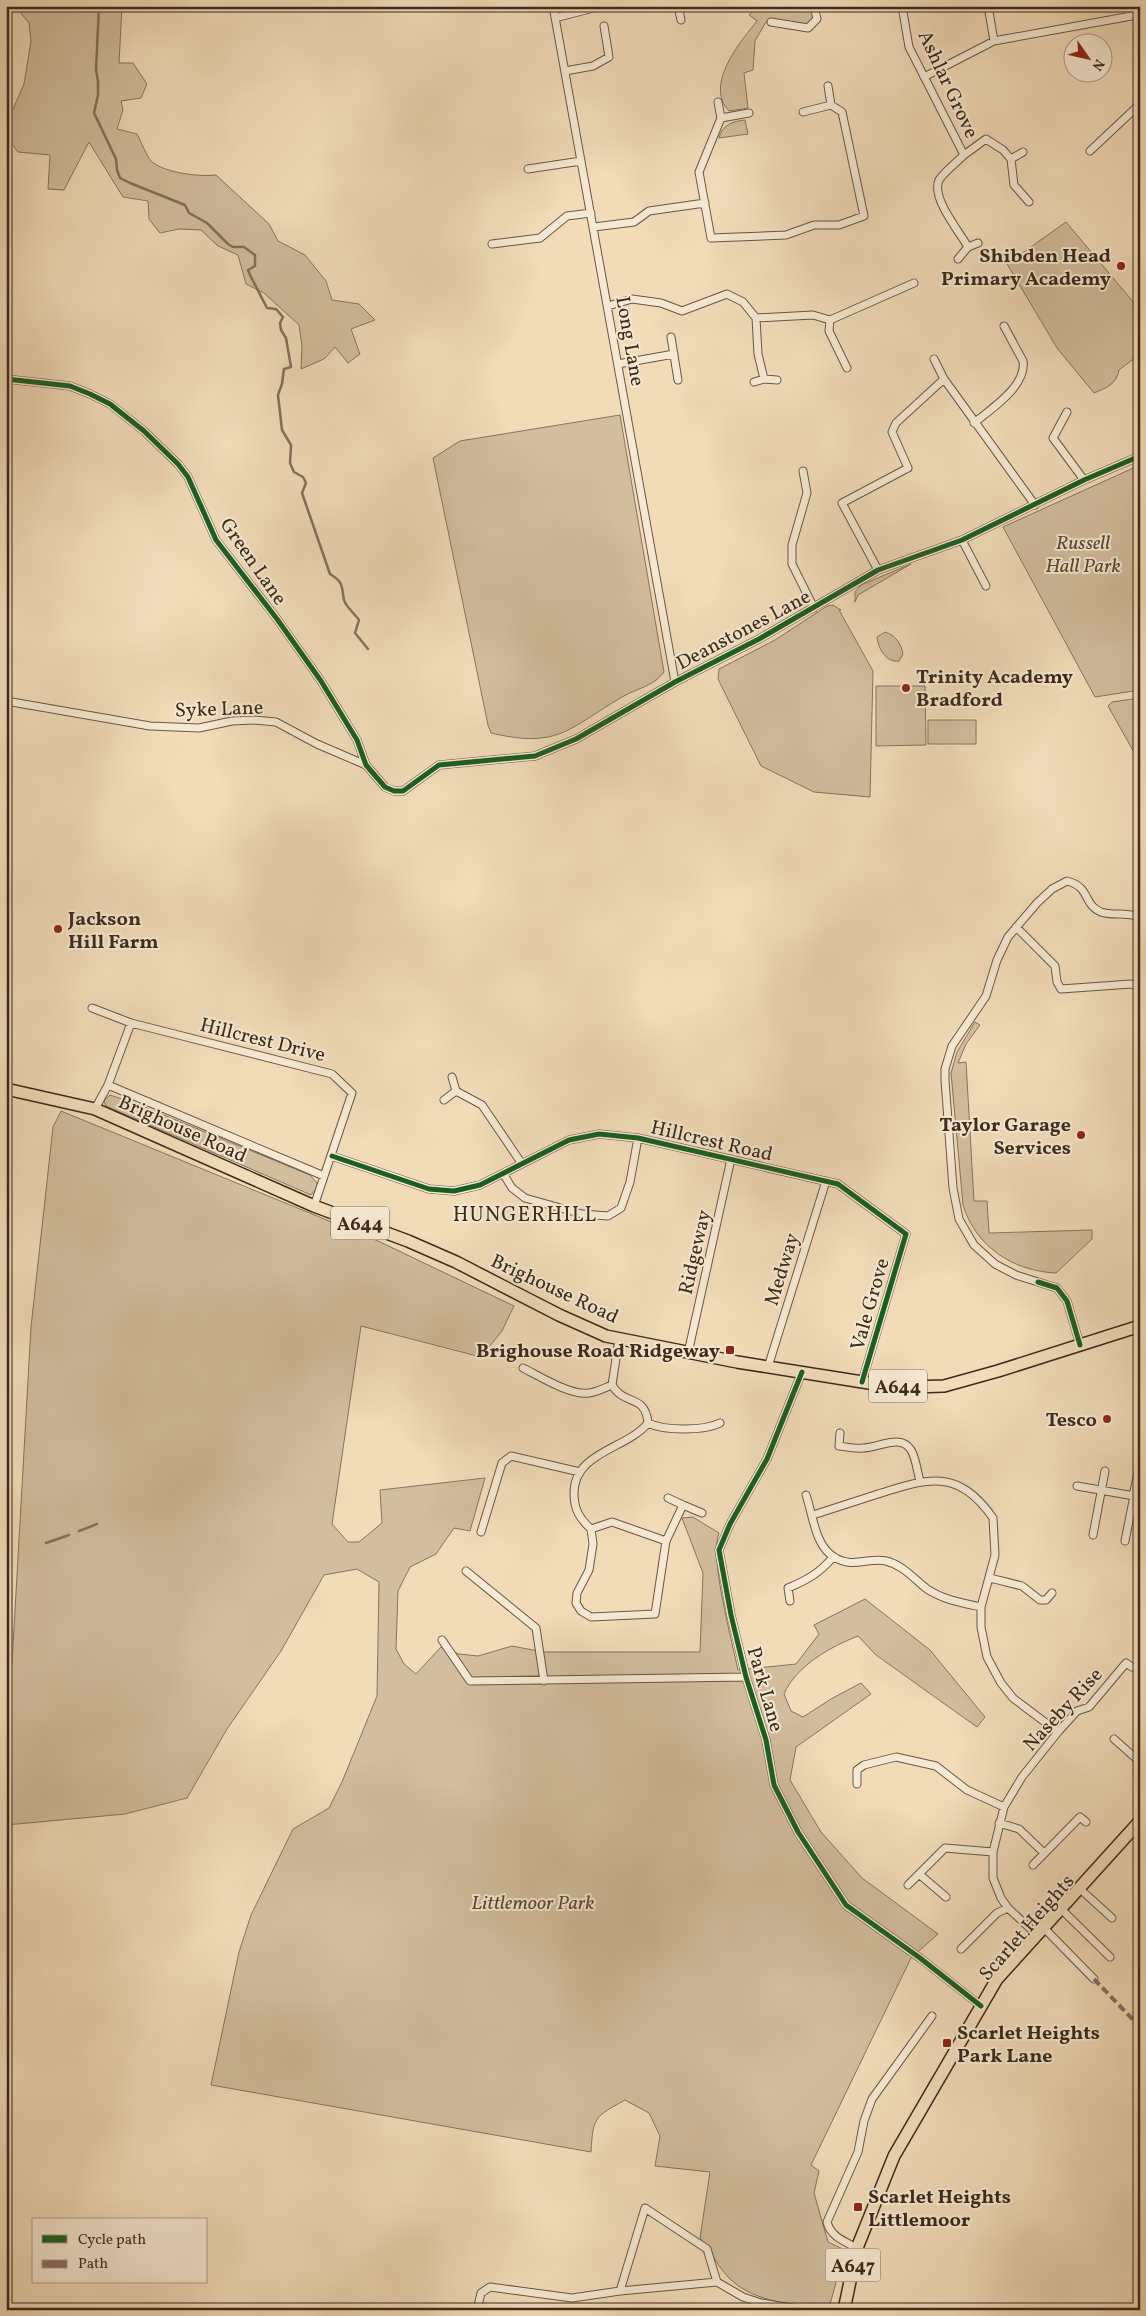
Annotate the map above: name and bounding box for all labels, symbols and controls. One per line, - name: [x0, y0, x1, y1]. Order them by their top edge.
- street label: Ashlar Grove: [910, 26, 984, 143]
- north arrow: [1064, 32, 1114, 82]
- text: N: [1087, 55, 1108, 74]
- place label: Shibden Head Primary Academy: [941, 243, 1111, 294]
- marker: Shibden Head Primary Academy: [1115, 260, 1127, 272]
- street label: Long Lane: [607, 294, 651, 388]
- street label: Green Lane: [212, 513, 293, 611]
- park label: Russell Hall Park: [1045, 530, 1121, 581]
- street label: Deanstones Lane: [672, 584, 816, 678]
- place label: Trinity Academy Bradford: [916, 664, 1073, 715]
- marker: Trinity Academy Bradford: [900, 682, 912, 694]
- street label: Syke Lane: [174, 694, 264, 726]
- place label: Jackson Hill Farm: [67, 906, 159, 957]
- marker: Jackson Hill Farm: [52, 923, 64, 935]
- street label: Hillcrest Drive: [197, 1012, 328, 1070]
- street label: Brighouse Road: [113, 1089, 251, 1171]
- place label: Taylor Garage Services: [939, 1112, 1071, 1163]
- street label: Hillcrest Road: [648, 1114, 775, 1170]
- marker: Taylor Garage Services: [1075, 1129, 1087, 1141]
- district label: HUNGERHILL: [453, 1201, 597, 1230]
- road number: A644: [331, 1206, 389, 1240]
- street label: Ridgeway: [673, 1207, 719, 1298]
- street label: Medway: [759, 1230, 807, 1309]
- street label: Brighouse Road: [486, 1248, 623, 1332]
- street label: Vale Grove: [844, 1255, 897, 1354]
- place label: Brighouse Road Ridgeway: [476, 1338, 720, 1366]
- marker: Brighouse Road Ridgeway: [724, 1344, 736, 1356]
- road number: A644: [869, 1370, 927, 1402]
- place label: Tesco: [1045, 1407, 1097, 1435]
- marker: Tesco: [1101, 1413, 1113, 1425]
- street label: Park Lane: [739, 1644, 790, 1735]
- street label: Naseby Rise: [1017, 1662, 1110, 1759]
- street label: Scarlet Heights: [973, 1869, 1082, 1988]
- park label: Littlemoor Park: [471, 1890, 595, 1918]
- place label: Scarlet Heights Park Lane: [957, 2020, 1100, 2071]
- marker: Scarlet Heights Park Lane: [941, 2037, 953, 2049]
- place label: Scarlet Heights Littlemoor: [868, 2184, 1011, 2235]
- marker: Scarlet Heights Littlemoor: [852, 2201, 864, 2213]
- legend: [32, 2218, 208, 2284]
- text: Cycle path: [78, 2230, 146, 2251]
- road number: A647: [826, 2248, 880, 2282]
- text: Path: [78, 2254, 108, 2275]

